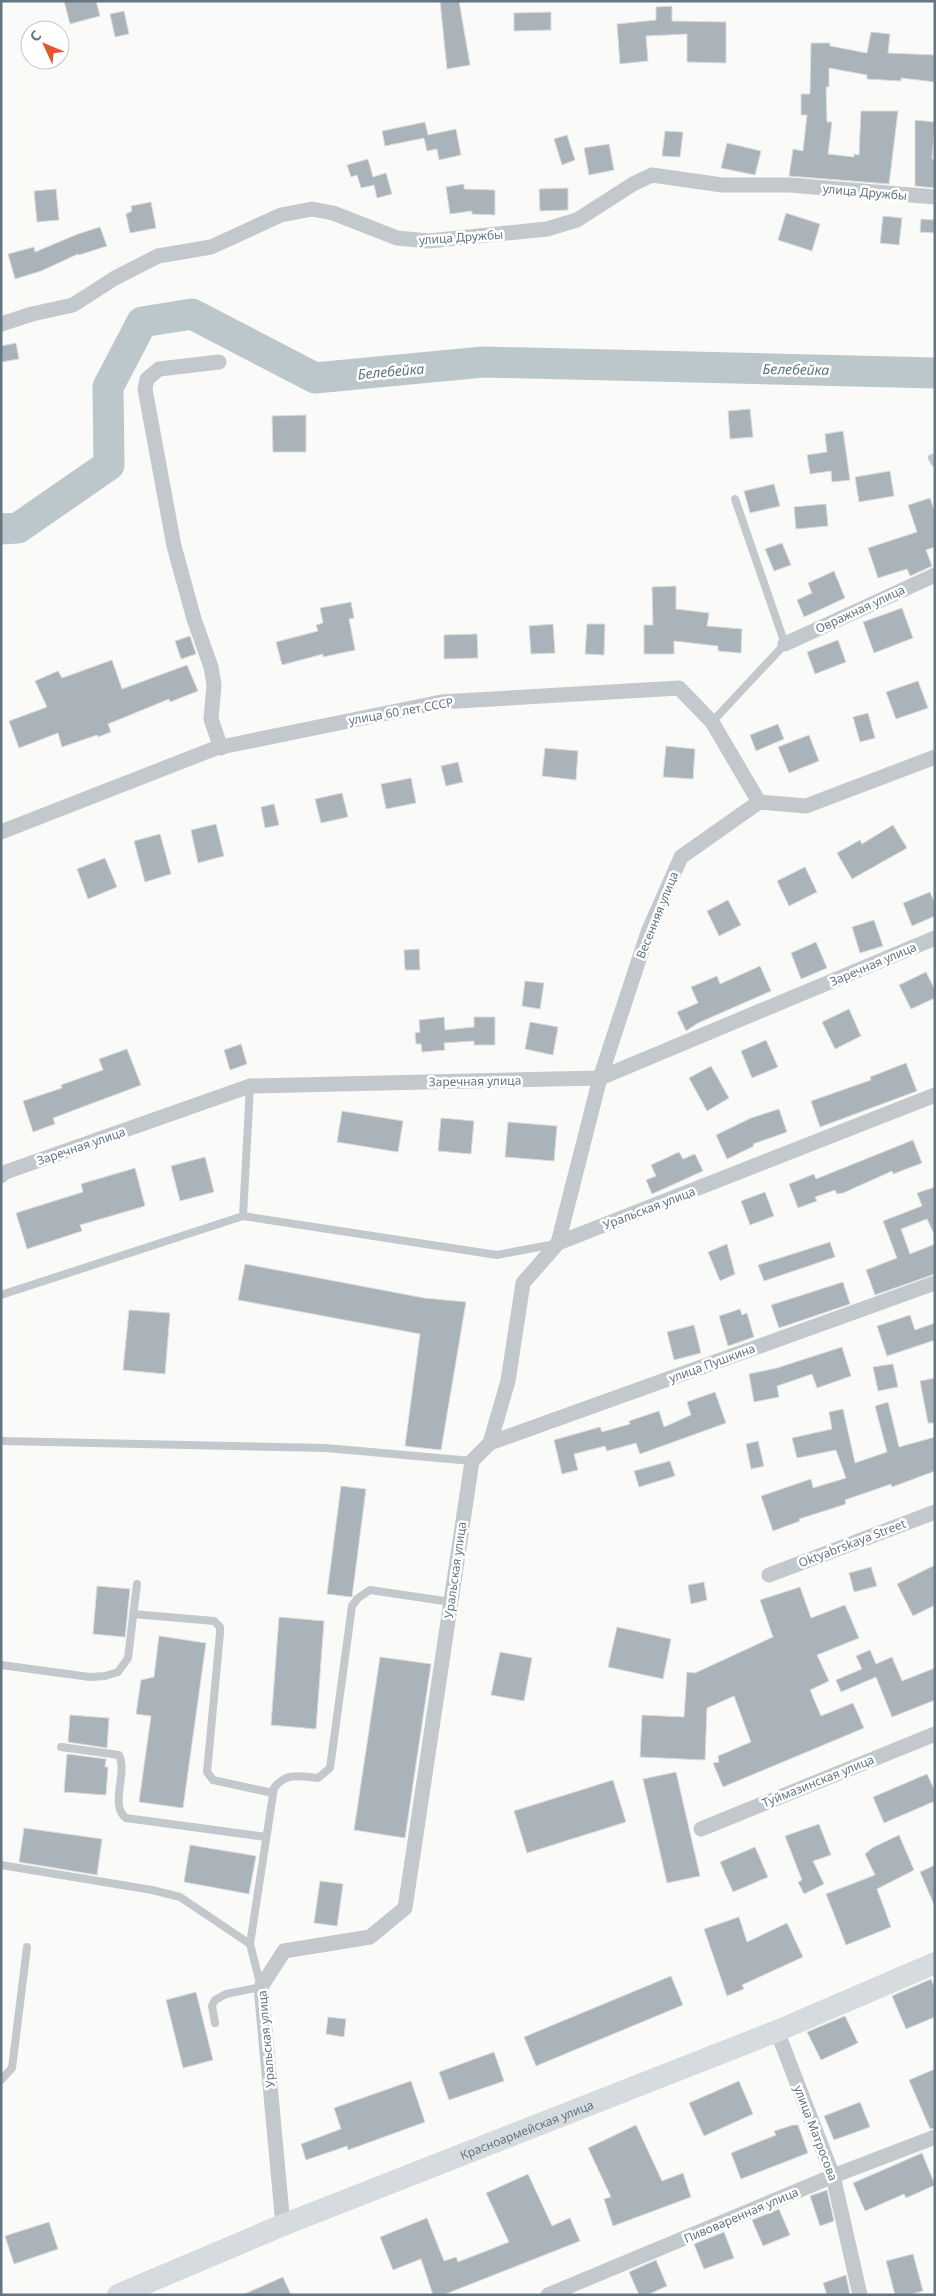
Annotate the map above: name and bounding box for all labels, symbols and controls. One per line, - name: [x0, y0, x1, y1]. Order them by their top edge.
- north arrow: [20, 20, 70, 70]
- text: С: [25, 26, 45, 45]
- street label: улица Дружбы: [822, 180, 908, 204]
- street label: улица Дружбы: [418, 226, 504, 248]
- water label: Белебейка: [357, 359, 425, 383]
- water label: Белебейка: [762, 359, 830, 379]
- street label: Овражная улица: [813, 581, 907, 637]
- street label: улица 60 лет СССР: [347, 693, 455, 729]
- street label: Весенняя улица: [632, 869, 682, 961]
- street label: Заречная улица: [827, 938, 919, 990]
- street label: Заречная улица: [429, 1072, 521, 1090]
- street label: Заречная улица: [34, 1123, 128, 1169]
- street label: Уральская улица: [600, 1183, 698, 1233]
- street label: улица Пушкина: [667, 1340, 757, 1386]
- street label: Oktyabrskaya Street: [796, 1514, 909, 1571]
- street label: Уральская улица: [440, 1520, 470, 1620]
- street label: Туймазинская улица: [759, 1751, 877, 1811]
- street label: Уральская улица: [253, 1990, 279, 2088]
- street label: улица Матросова: [790, 2083, 842, 2183]
- street label: Красноармейская улица: [457, 2095, 596, 2163]
- street label: Пивоваренная улица: [681, 2183, 801, 2247]

